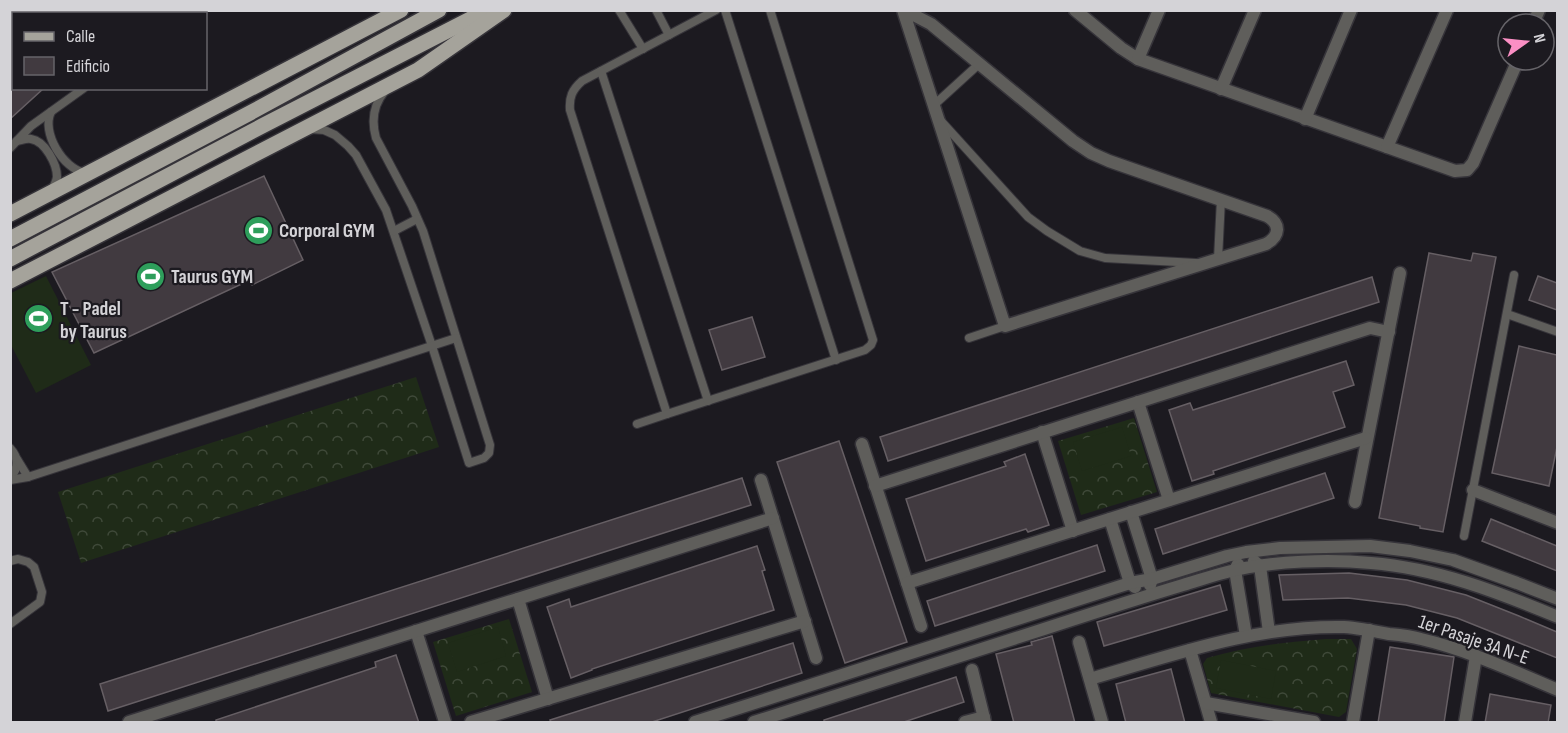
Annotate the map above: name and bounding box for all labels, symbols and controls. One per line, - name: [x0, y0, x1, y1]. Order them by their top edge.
- legend: [12, 12, 207, 90]
- north arrow: [1496, 12, 1556, 72]
- text: Calle: [66, 26, 95, 47]
- text: N: [1529, 32, 1549, 45]
- text: Edificio: [66, 56, 110, 77]
- sports icon: Corporal GYM: [242, 214, 274, 246]
- place label: Corporal GYM: [279, 219, 375, 243]
- sports icon: Taurus GYM: [134, 260, 166, 292]
- place label: Taurus GYM: [171, 265, 253, 289]
- place label: T - Padel by Taurus: [60, 297, 127, 344]
- sports icon: T - Padel by Taurus: [23, 303, 55, 335]
- street label: 1er Pasaje 3A N-E: [1415, 610, 1532, 670]

